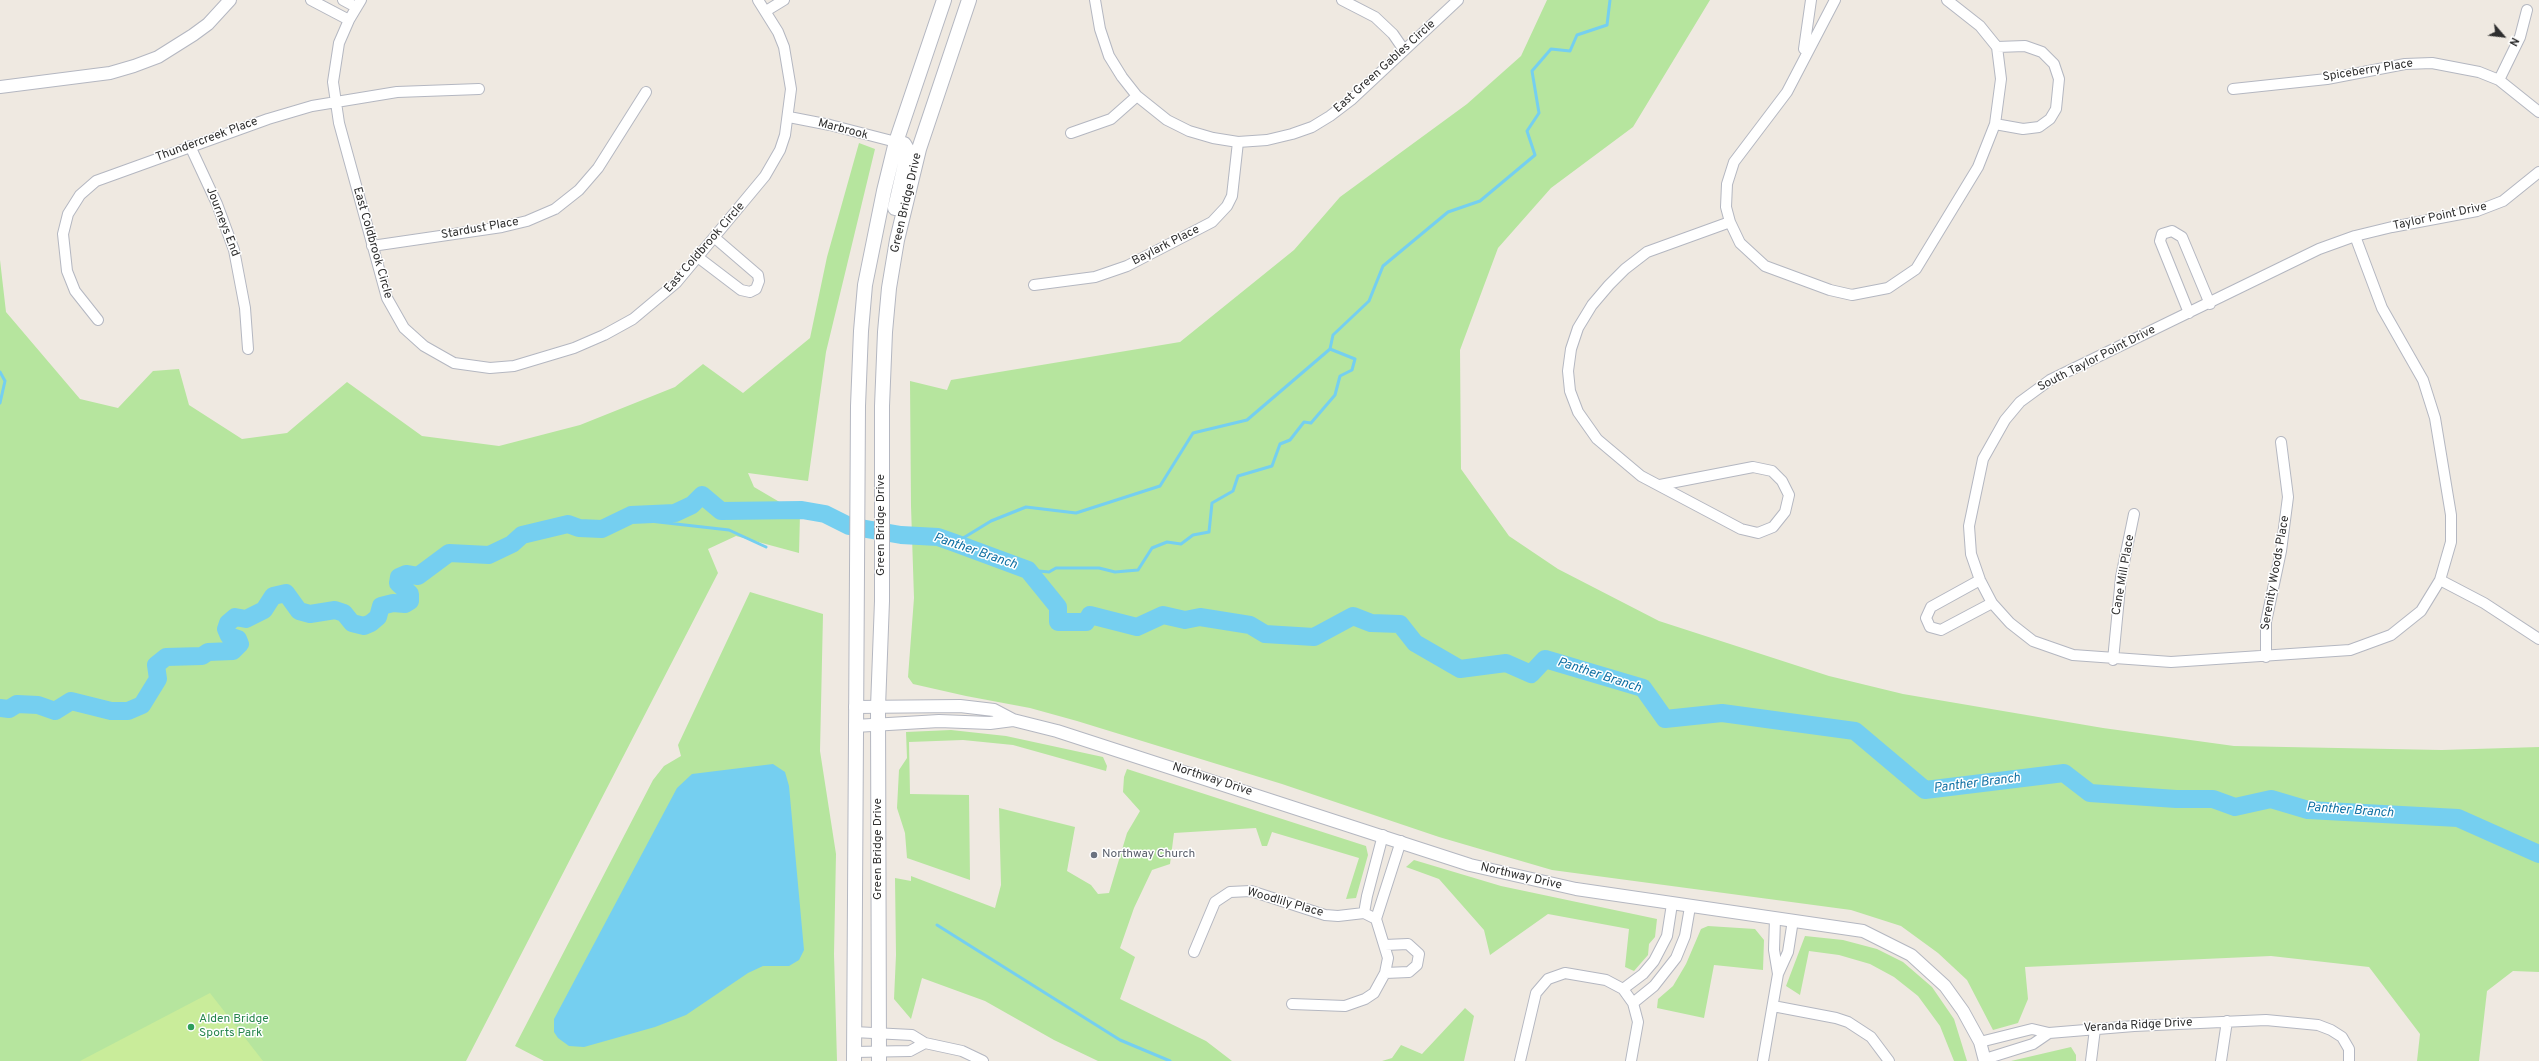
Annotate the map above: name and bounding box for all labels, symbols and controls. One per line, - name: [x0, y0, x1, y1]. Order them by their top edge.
- north arrow: [2483, 16, 2523, 56]
- street label: East Green Gables Circle: [1331, 18, 1439, 116]
- text: N: [2506, 35, 2522, 48]
- street label: Spiceberry Place: [2322, 57, 2414, 85]
- street label: Thundercreek Place: [154, 115, 260, 165]
- street label: Marbrook: [816, 116, 870, 144]
- street label: Green Bridge Drive: [888, 152, 926, 254]
- street label: Journeys End: [202, 185, 242, 259]
- street label: East Coldbrook Circle: [349, 186, 395, 300]
- street label: East Coldbrook Circle: [662, 200, 748, 296]
- street label: Taylor Point Drive: [2392, 200, 2488, 234]
- street label: Stardust Place: [440, 215, 520, 243]
- street label: Baylark Place: [1130, 223, 1202, 269]
- street label: South Taylor Point Drive: [2036, 323, 2158, 395]
- street label: Green Bridge Drive: [875, 474, 889, 576]
- street label: Serenity Woods Place: [2259, 514, 2293, 632]
- water label: Panther Branch: [931, 530, 1019, 574]
- street label: Cane Mill Place: [2110, 533, 2138, 617]
- water label: Panther Branch: [1555, 655, 1643, 697]
- street label: Northway Drive: [1170, 760, 1254, 800]
- water label: Panther Branch: [1933, 771, 2021, 797]
- street label: Green Bridge Drive: [872, 798, 886, 900]
- water label: Panther Branch: [2306, 800, 2394, 822]
- place label: Northway Church: [1102, 848, 1195, 862]
- marker: Northway Church: [1089, 850, 1099, 860]
- street label: Northway Drive: [1479, 861, 1563, 893]
- street label: Woodlily Place: [1245, 885, 1325, 921]
- place label: Alden Bridge Sports Park: [199, 1013, 269, 1041]
- street label: Veranda Ridge Drive: [2083, 1016, 2193, 1036]
- marker: Alden Bridge Sports Park: [186, 1022, 196, 1032]

